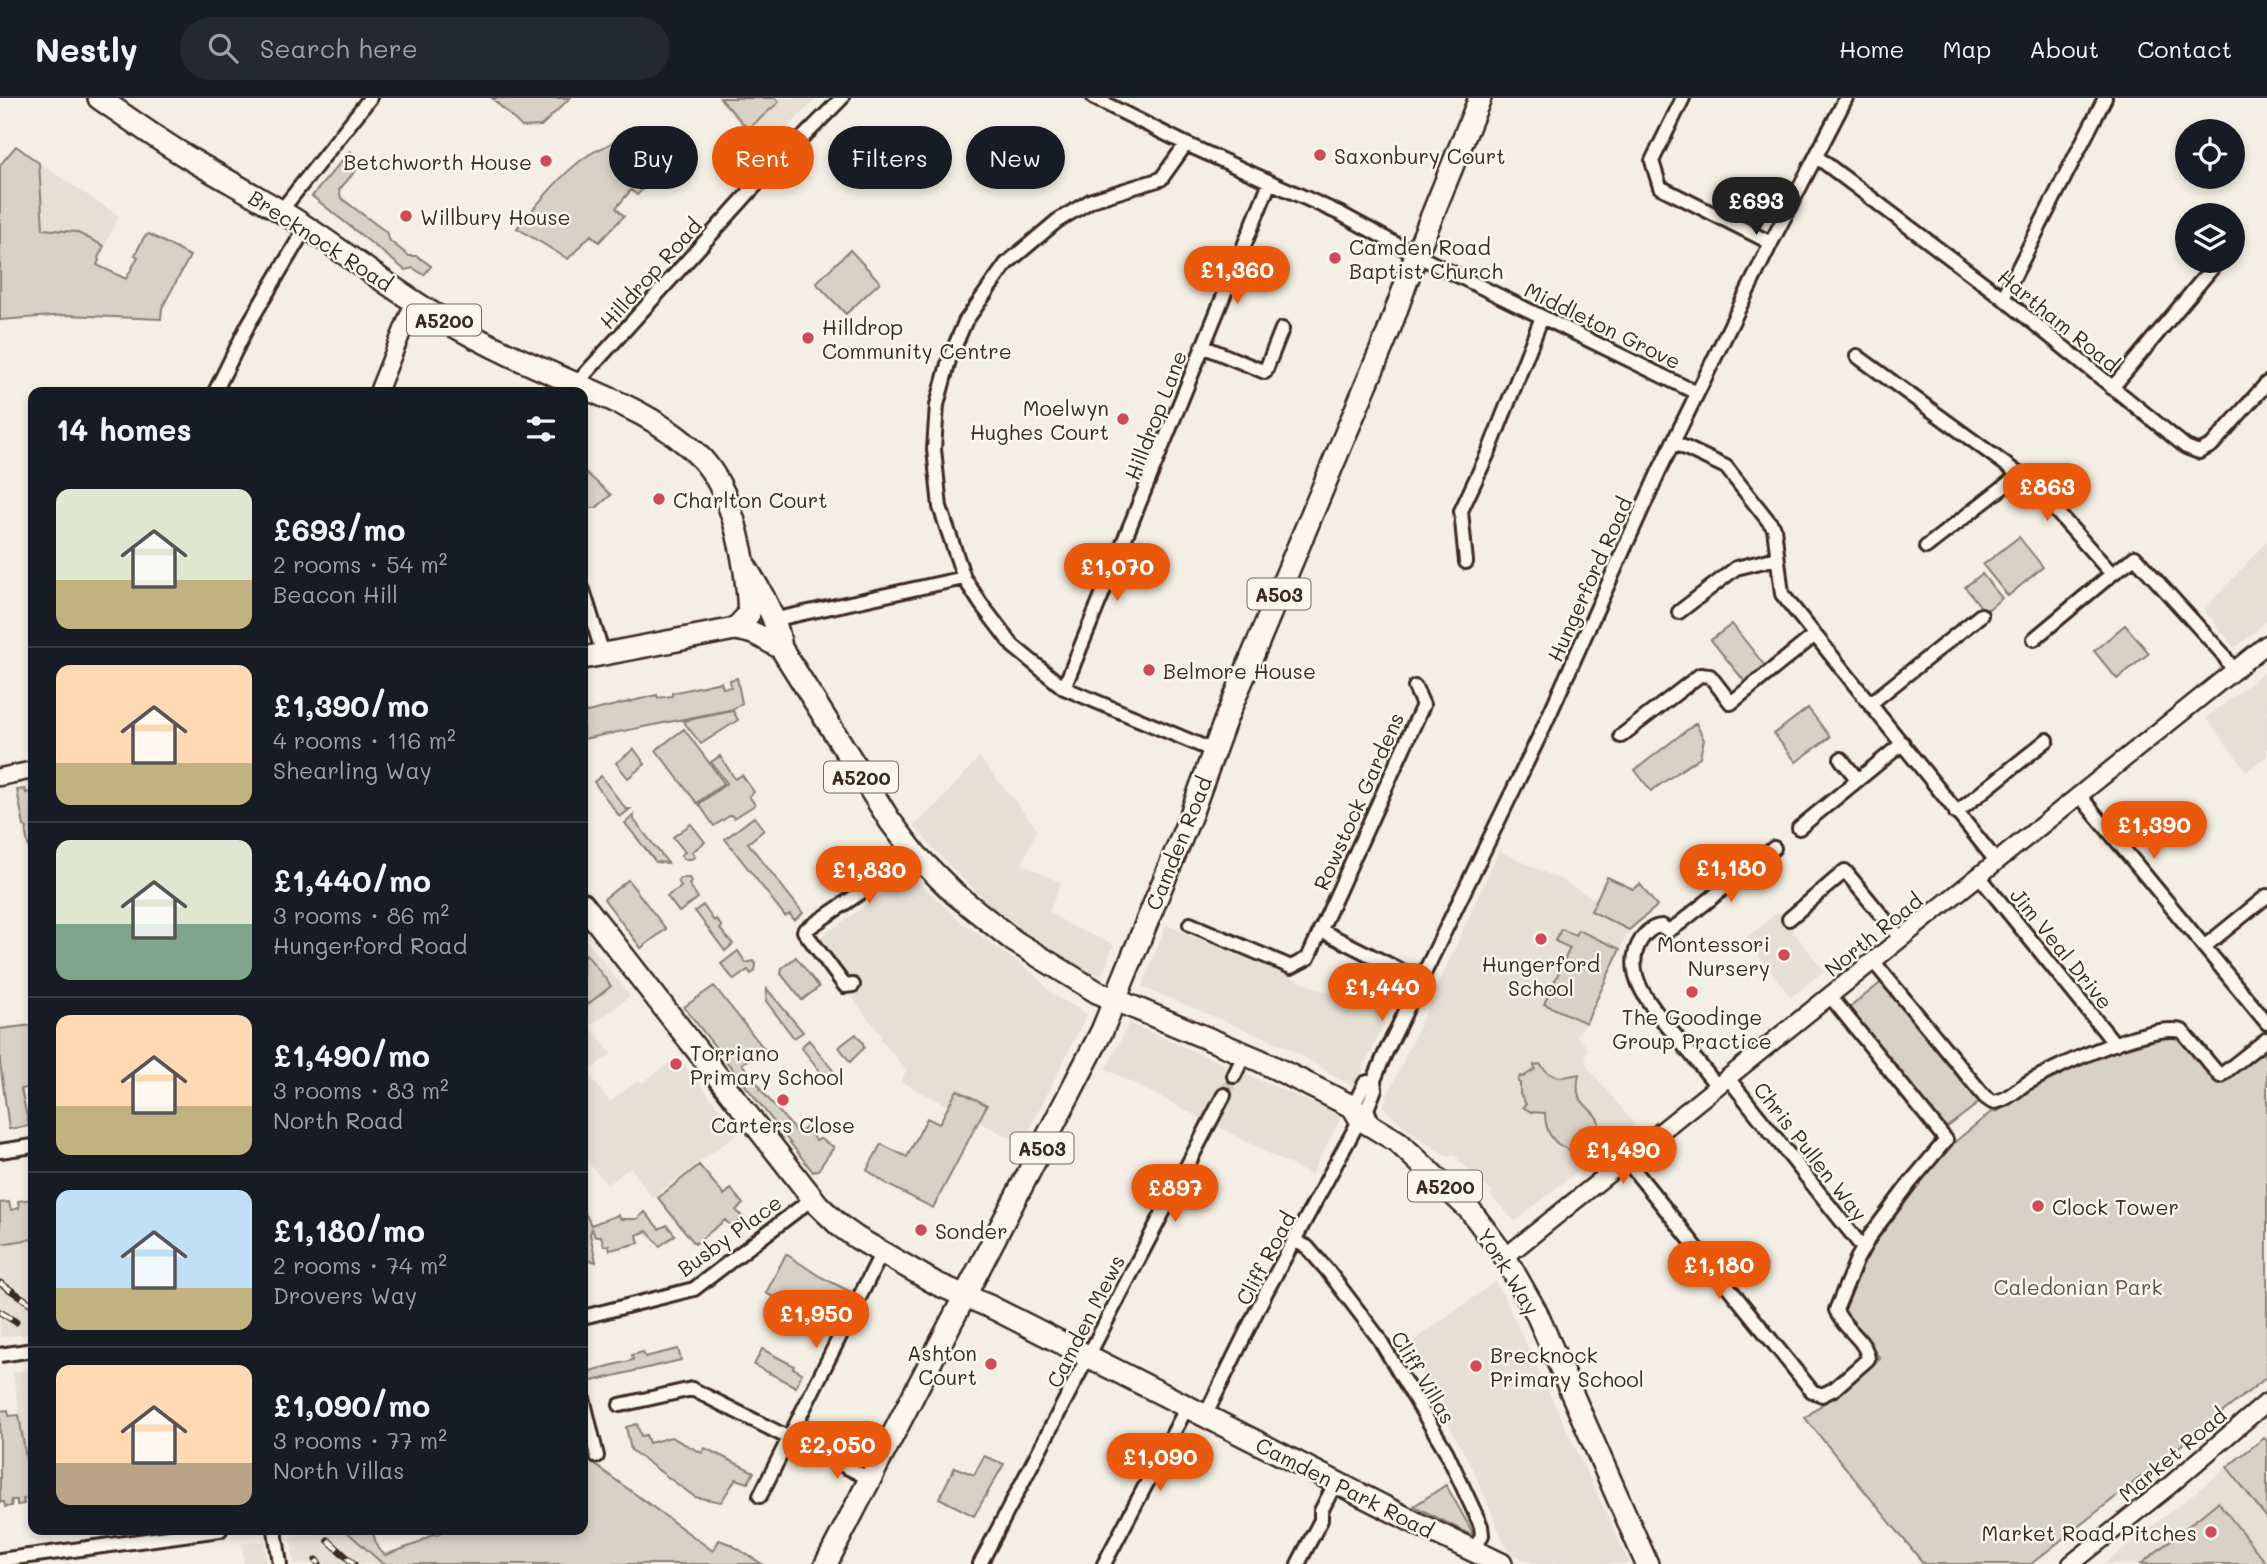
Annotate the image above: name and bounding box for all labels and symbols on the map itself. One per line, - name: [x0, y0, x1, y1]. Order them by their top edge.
- place label: Saxonbury Court: [1334, 142, 1506, 169]
- marker: Saxonbury Court: [1312, 147, 1328, 163]
- place label: Betchworth House: [343, 148, 532, 175]
- marker: Betchworth House: [538, 153, 554, 169]
- pin: £693: [1715, 178, 1797, 237]
- street label: Brecknock Road: [244, 183, 398, 297]
- place label: Willbury House: [420, 203, 571, 230]
- marker: Willbury House: [398, 208, 414, 224]
- street label: Hilldrop Road: [593, 212, 707, 334]
- place label: Camden Road Baptist Church: [1349, 233, 1503, 284]
- pin: £1,360: [1180, 246, 1294, 306]
- marker: Camden Road Baptist Church: [1327, 250, 1343, 266]
- street label: Hartham Road: [1993, 263, 2125, 377]
- street label: Middleton Grove: [1520, 275, 1686, 375]
- road number: A5200: [407, 304, 481, 336]
- place label: Hilldrop Community Centre: [822, 313, 1012, 364]
- marker: Hilldrop Community Centre: [800, 330, 816, 346]
- street label: Hilldrop Lane: [1118, 346, 1192, 484]
- place label: Moelwyn Hughes Court: [970, 394, 1109, 445]
- marker: Moelwyn Hughes Court: [1115, 411, 1131, 427]
- pin: £863: [2006, 464, 2088, 523]
- place label: Charlton Court: [673, 486, 828, 513]
- marker: Charlton Court: [651, 491, 667, 507]
- street label: Hungerford Road: [1541, 493, 1637, 665]
- pin: £1,070: [1060, 544, 1174, 603]
- road number: A503: [1248, 579, 1310, 610]
- place label: Belmore House: [1163, 657, 1316, 684]
- marker: Belmore House: [1141, 662, 1157, 678]
- street label: Rowstock Gardens: [1307, 708, 1409, 894]
- road number: A5200: [824, 762, 898, 792]
- street label: Camden Road: [1139, 772, 1217, 914]
- pin: £1,390: [2097, 802, 2211, 861]
- pin: £1,180: [1674, 844, 1788, 904]
- pin: £1,830: [812, 846, 926, 906]
- street label: Jim Veal Drive: [2005, 882, 2119, 1014]
- street label: North Road: [1818, 886, 1928, 982]
- place label: Montessori Nursery: [1657, 930, 1770, 981]
- marker: Hungerford School: [1533, 931, 1549, 947]
- marker: Montessori Nursery: [1776, 947, 1792, 963]
- place label: Hungerford School: [1482, 950, 1600, 1001]
- pin: £1,440: [1325, 964, 1439, 1023]
- marker: The Goodinge Group Practice: [1684, 984, 1700, 1000]
- place label: The Goodinge Group Practice: [1612, 1003, 1772, 1054]
- place label: Torriano Primary School: [690, 1039, 844, 1090]
- marker: Torriano Primary School: [668, 1056, 684, 1072]
- street label: Chris Pullen Way: [1748, 1076, 1874, 1226]
- marker: Carters Close: [775, 1092, 791, 1108]
- place label: Carters Close: [711, 1111, 855, 1138]
- pin: £1,490: [1566, 1126, 1680, 1186]
- road number: A503: [1010, 1132, 1074, 1164]
- pin: £897: [1134, 1164, 1216, 1224]
- road number: A5200: [1408, 1170, 1482, 1202]
- street label: Busby Place: [672, 1188, 786, 1282]
- place label: Clock Tower: [2052, 1193, 2179, 1220]
- marker: Clock Tower: [2030, 1198, 2046, 1214]
- street label: Cliff Road: [1229, 1207, 1301, 1309]
- place label: Sonder: [935, 1217, 1008, 1244]
- marker: Sonder: [913, 1222, 929, 1238]
- street label: York Way: [1472, 1223, 1546, 1319]
- pin: £1,180: [1662, 1242, 1776, 1301]
- street label: Camden Mews: [1040, 1250, 1130, 1392]
- park label: Caledonian Park: [1993, 1273, 2163, 1300]
- pin: £1,950: [759, 1290, 873, 1350]
- street label: Cliff Villas: [1386, 1326, 1462, 1428]
- place label: Ashton Court: [907, 1339, 977, 1390]
- place label: Brecknock Primary School: [1490, 1341, 1644, 1392]
- marker: Ashton Court: [983, 1356, 999, 1372]
- marker: Brecknock Primary School: [1468, 1358, 1484, 1374]
- street label: Market Road: [2112, 1401, 2232, 1507]
- pin: £2,050: [780, 1422, 894, 1481]
- street label: Camden Park Road: [1251, 1430, 1439, 1544]
- pin: £1,090: [1103, 1434, 1217, 1493]
- place label: Market Road Pitches: [1982, 1519, 2197, 1546]
- marker: Market Road Pitches: [2203, 1524, 2219, 1540]

